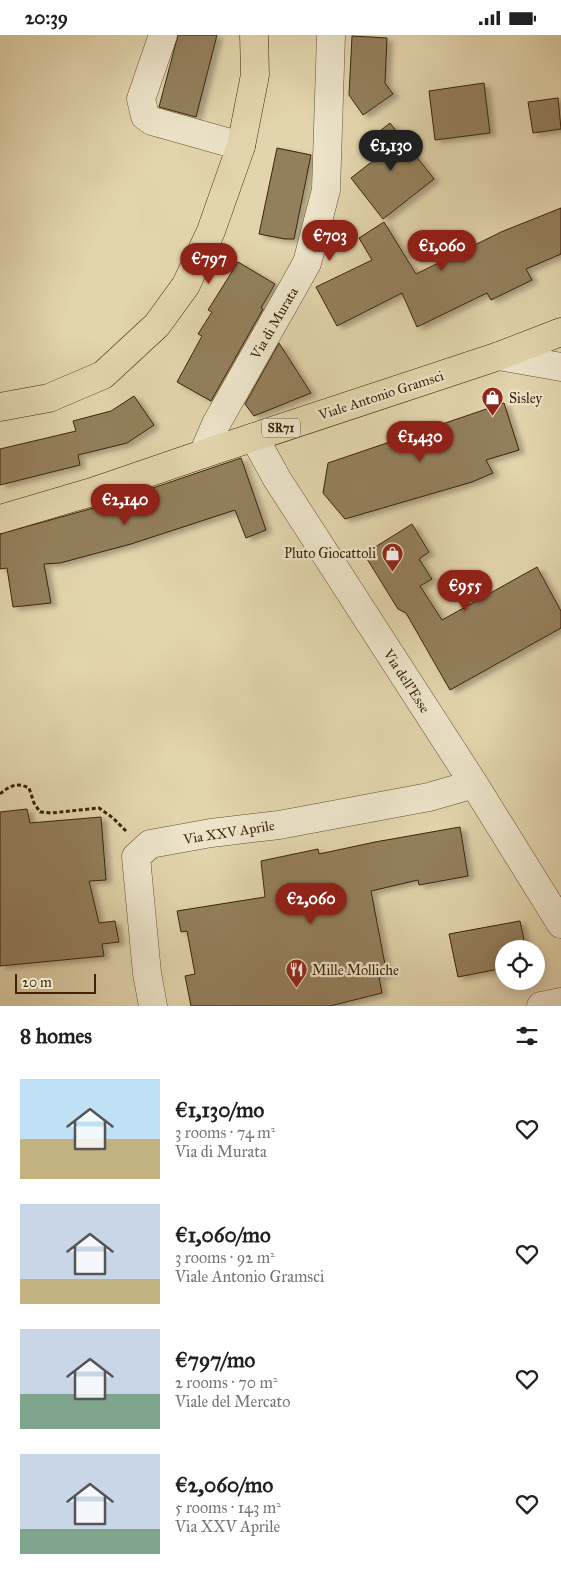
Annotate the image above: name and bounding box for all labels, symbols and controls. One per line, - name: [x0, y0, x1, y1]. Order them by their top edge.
- text: 20:39: [25, 6, 68, 29]
- pin: €1,130: [350, 129, 432, 172]
- text: €1,130: [370, 136, 412, 155]
- pin: €703: [300, 219, 360, 262]
- text: €703: [313, 226, 347, 245]
- pin: €1,060: [401, 229, 483, 272]
- text: €1,060: [419, 236, 465, 255]
- pin: €797: [179, 243, 239, 285]
- text: €797: [191, 249, 227, 268]
- street label: Via di Murata: [247, 284, 302, 363]
- street label: Viale Antonio Gramsci: [315, 367, 446, 424]
- shop icon: Sisley: [481, 386, 505, 417]
- place label: Sisley: [509, 390, 542, 407]
- road number: SR71: [262, 418, 300, 437]
- pin: €1,430: [379, 421, 461, 463]
- text: €1,430: [397, 427, 443, 446]
- pin: €2,140: [84, 483, 166, 526]
- text: €2,140: [102, 490, 148, 509]
- shop icon: Pluto Giocattoli: [380, 541, 404, 572]
- place label: Pluto Giocattoli: [284, 545, 376, 562]
- pin: €955: [435, 569, 495, 612]
- text: €955: [448, 576, 482, 595]
- street label: Via dell'Esse: [379, 645, 434, 716]
- street label: Via XXV Aprile: [181, 817, 276, 848]
- pin: €2,060: [270, 883, 352, 925]
- text: €2,060: [287, 889, 335, 908]
- map controls: [495, 940, 545, 990]
- button: locate: [495, 940, 545, 990]
- restaurant icon: Mille Molliche: [284, 958, 308, 989]
- place label: Mille Molliche: [312, 962, 399, 979]
- scale bar: [15, 971, 96, 994]
- text: 20 m: [22, 974, 52, 991]
- icon: filters: [513, 1022, 541, 1050]
- text: 8 homes: [20, 1023, 92, 1049]
- text: €1,130/mo: [175, 1097, 264, 1123]
- icon: home: [60, 1099, 120, 1159]
- icon: heart: [513, 1115, 541, 1143]
- text: 3 rooms · 74 m²: [175, 1123, 275, 1142]
- text: Via di Murata: [175, 1142, 267, 1161]
- text: €1,060/mo: [175, 1222, 271, 1248]
- icon: home: [60, 1224, 120, 1284]
- icon: heart: [513, 1240, 541, 1268]
- text: 3 rooms · 92 m²: [175, 1248, 275, 1267]
- text: Viale Antonio Gramsci: [175, 1267, 324, 1286]
- text: €797/mo: [175, 1347, 255, 1373]
- icon: home: [60, 1349, 120, 1409]
- icon: heart: [513, 1365, 541, 1393]
- text: 2 rooms · 70 m²: [175, 1373, 278, 1392]
- text: Viale del Mercato: [175, 1392, 290, 1411]
- text: €2,060/mo: [175, 1472, 273, 1498]
- icon: home: [60, 1474, 120, 1534]
- icon: heart: [513, 1490, 541, 1518]
- text: 5 rooms · 143 m²: [175, 1498, 281, 1517]
- text: Via XXV Aprile: [175, 1517, 280, 1536]

